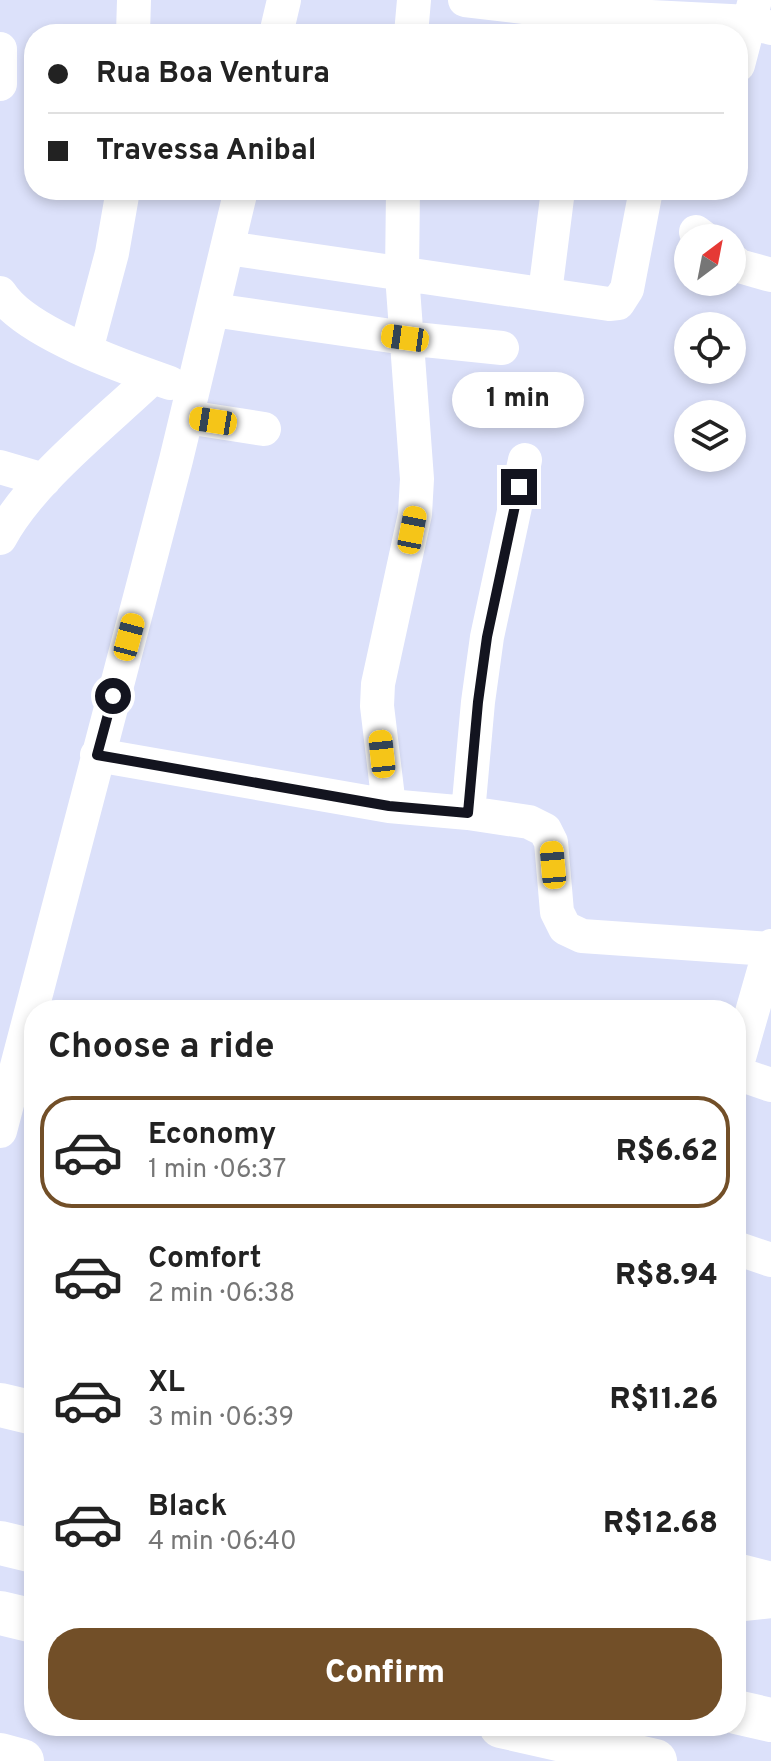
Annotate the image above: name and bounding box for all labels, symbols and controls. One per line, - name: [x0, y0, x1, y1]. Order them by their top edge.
- text: Rua Boa Ventura: [96, 56, 330, 93]
- text: Travessa Anibal: [96, 133, 316, 170]
- north arrow: [674, 224, 746, 296]
- map controls: [674, 224, 746, 472]
- button: locate: [674, 312, 746, 384]
- car: [380, 323, 430, 353]
- callout: 1 min: [453, 371, 585, 427]
- text: 1 min: [486, 383, 550, 416]
- button: layers: [674, 400, 746, 472]
- car: [187, 405, 239, 437]
- route end: [501, 469, 537, 505]
- car: [396, 504, 428, 556]
- car: [111, 611, 147, 663]
- route start: [95, 678, 131, 714]
- car: [368, 729, 396, 779]
- car: [539, 840, 567, 890]
- text: Choose a ride: [48, 1025, 274, 1071]
- icon: car: [52, 1116, 124, 1188]
- text: Economy: [148, 1117, 276, 1154]
- text: R$6.62: [616, 1134, 718, 1171]
- text: 1 min · 06:37: [148, 1154, 286, 1187]
- icon: car: [52, 1240, 124, 1312]
- text: Comfort: [148, 1241, 261, 1278]
- text: R$8.94: [615, 1258, 718, 1295]
- text: 2 min · 06:38: [148, 1278, 295, 1311]
- icon: car: [52, 1364, 124, 1436]
- text: XL: [148, 1365, 185, 1402]
- text: R$11.26: [610, 1382, 718, 1419]
- text: 3 min · 06:39: [148, 1402, 294, 1435]
- icon: car: [52, 1488, 124, 1560]
- text: Black: [148, 1489, 227, 1526]
- text: R$12.68: [603, 1506, 718, 1543]
- text: 4 min · 06:40: [148, 1526, 297, 1559]
- button: Confirm: [48, 1628, 722, 1720]

